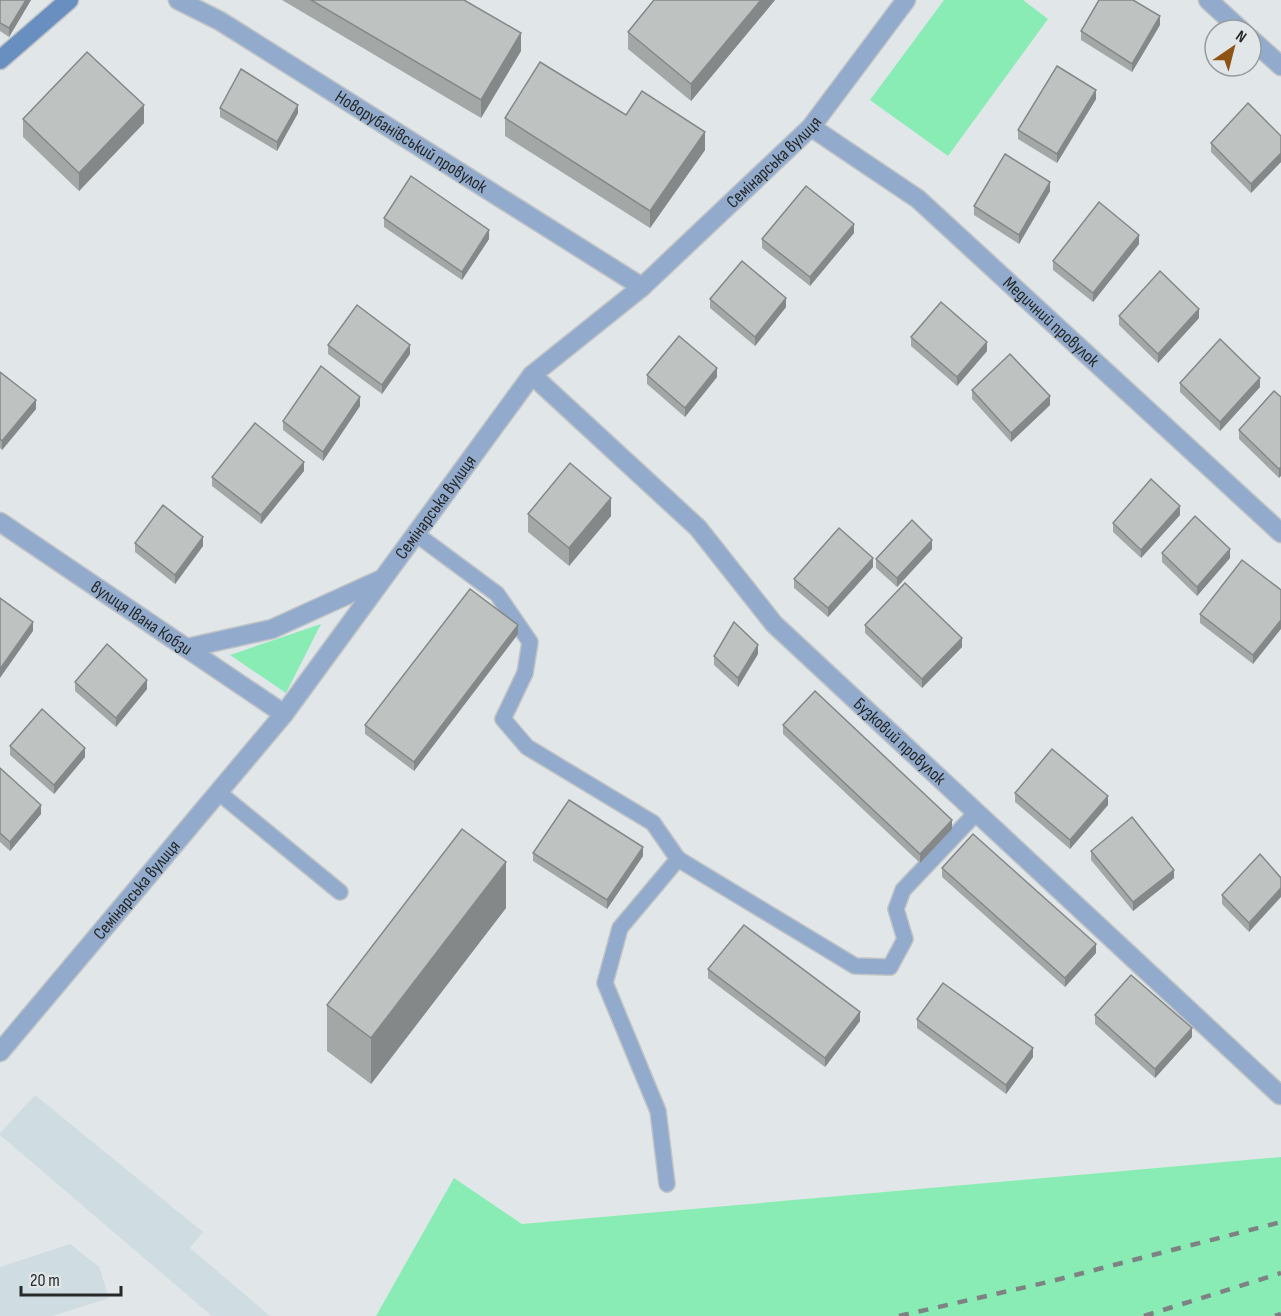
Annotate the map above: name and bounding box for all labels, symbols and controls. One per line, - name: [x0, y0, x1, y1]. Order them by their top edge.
- north arrow: [1203, 18, 1263, 78]
- text: N: [1232, 27, 1250, 47]
- street label: Новорубанівський провулок: [331, 86, 491, 198]
- street label: Семінарська вулиця: [722, 112, 826, 213]
- street label: Медичний провулок: [998, 272, 1103, 372]
- street label: Семінарська вулиця: [391, 451, 481, 563]
- street label: вулиця Івана Кобзи: [87, 576, 196, 660]
- street label: Бузковий провулок: [849, 694, 950, 789]
- street label: Семінарська вулиця: [89, 836, 185, 944]
- scale bar: [21, 1259, 122, 1297]
- text: 20 m: [30, 1270, 60, 1291]

